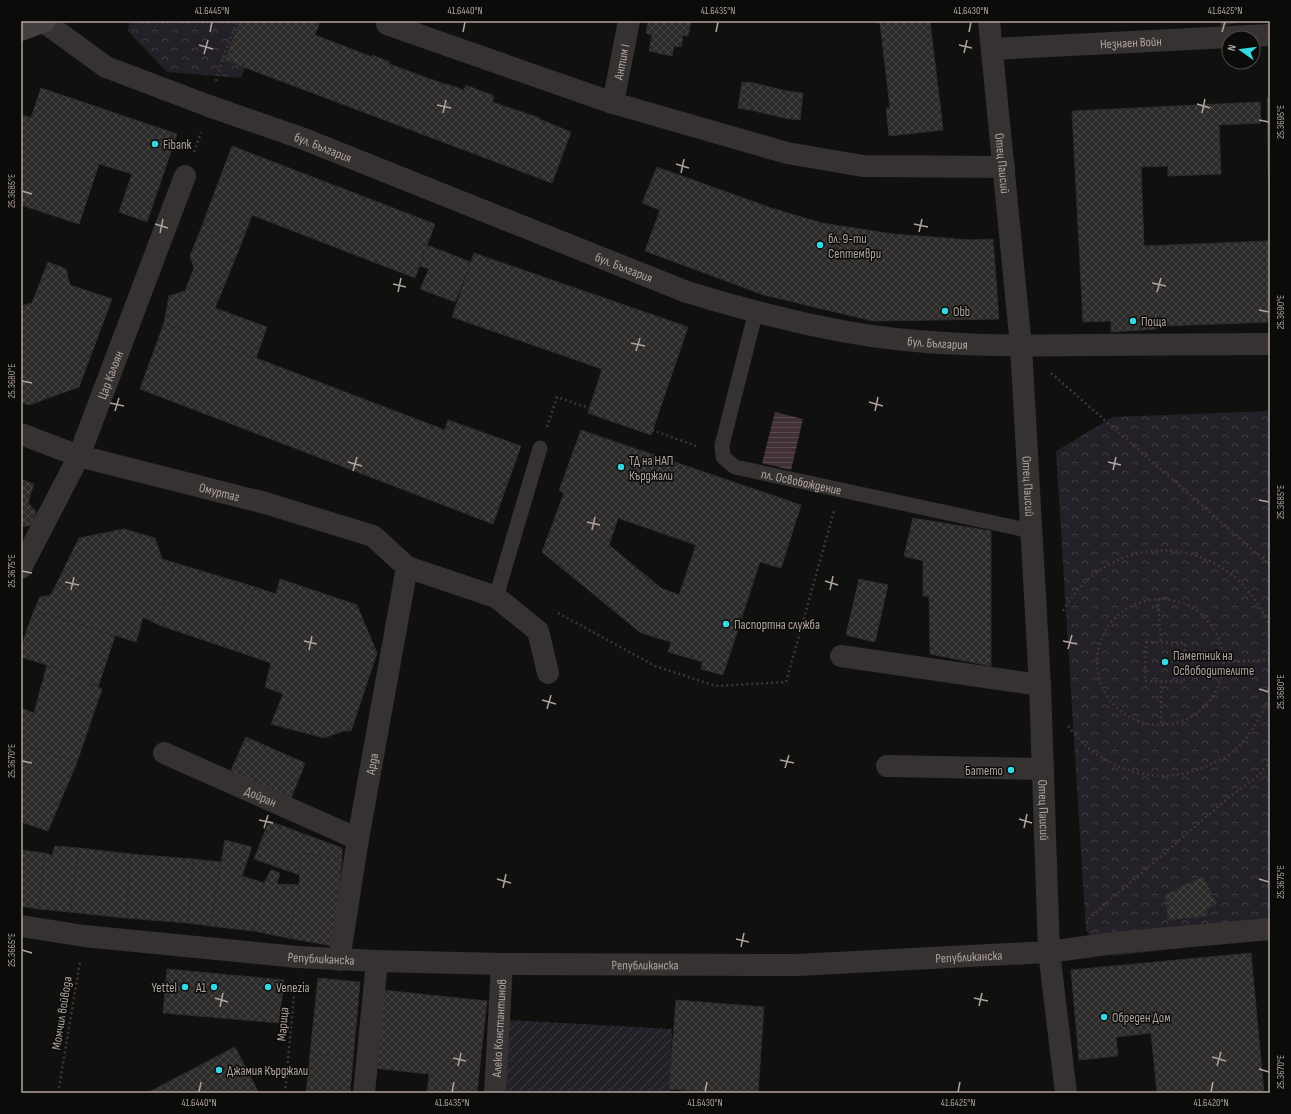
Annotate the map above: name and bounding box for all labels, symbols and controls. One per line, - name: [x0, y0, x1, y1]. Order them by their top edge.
- text: 41.6445°N: [195, 5, 229, 17]
- text: 41.6440°N: [447, 5, 483, 17]
- text: 41.6435°N: [701, 5, 735, 17]
- text: 41.6430°N: [953, 5, 989, 17]
- text: 41.6425°N: [1208, 5, 1242, 17]
- north arrow: [1221, 30, 1261, 70]
- street label: Незнаен Войн: [1100, 33, 1162, 53]
- street label: Антим I: [611, 43, 633, 82]
- text: N: [1225, 43, 1239, 52]
- text: 25.3695°E: [1275, 105, 1287, 139]
- street label: бул. България: [292, 129, 354, 166]
- street label: Отец Паисий: [991, 132, 1013, 194]
- place label: Fibank: [163, 137, 191, 153]
- marker: Fibank: [150, 139, 160, 149]
- text: 25.3685°E: [6, 174, 18, 208]
- place label: бл. 9-ти Септември: [828, 231, 881, 262]
- marker: бл. 9-ти Септември: [815, 240, 825, 250]
- street label: бул. България: [593, 249, 655, 286]
- text: 25.3690°E: [1275, 295, 1287, 329]
- place label: Obb: [953, 304, 970, 320]
- marker: Obb: [940, 306, 950, 316]
- place label: Поща: [1141, 314, 1166, 330]
- marker: Поща: [1128, 316, 1138, 326]
- street label: бул. България: [906, 333, 968, 353]
- street label: Цар Калоян: [94, 349, 127, 402]
- text: 25.3680°E: [6, 364, 18, 398]
- place label: ТД на НАП Кърджали: [629, 453, 673, 484]
- street label: Отец Паисий: [1018, 456, 1038, 517]
- marker: ТД на НАП Кърджали: [616, 462, 626, 472]
- street label: пл. Освобождение: [760, 466, 843, 499]
- street label: Омуртаг: [197, 480, 242, 505]
- text: 25.3685°E: [1275, 485, 1287, 519]
- text: 25.3675°E: [6, 554, 18, 588]
- place label: Паспортна служба: [734, 617, 820, 633]
- marker: Паспортна служба: [721, 619, 731, 629]
- place label: Паметник на Освободителите: [1173, 648, 1254, 679]
- marker: Паметник на Освободителите: [1160, 657, 1170, 667]
- text: 25.3680°E: [1275, 675, 1287, 709]
- text: 25.3670°E: [6, 744, 18, 778]
- street label: Арда: [363, 752, 382, 777]
- place label: Батето: [965, 763, 1003, 779]
- marker: Батето: [1006, 765, 1016, 775]
- street label: Отец Паисий: [1034, 779, 1052, 840]
- street label: Дойран: [242, 783, 279, 811]
- text: 25.3675°E: [1275, 865, 1287, 899]
- text: 25.3665°E: [6, 933, 18, 967]
- street label: Републиканска: [935, 947, 1003, 967]
- street label: Републиканска: [287, 949, 355, 969]
- street label: Републиканска: [612, 957, 679, 974]
- street label: Момчил войвода: [48, 975, 76, 1051]
- street label: Алеко Константинов: [489, 979, 510, 1079]
- place label: Yettel: [152, 980, 177, 996]
- place label: A1: [195, 980, 206, 996]
- place label: Venezia: [276, 980, 310, 996]
- marker: Yettel: [180, 982, 190, 992]
- marker: A1: [209, 982, 219, 992]
- marker: Venezia: [263, 982, 273, 992]
- street label: Марица: [274, 1006, 292, 1042]
- place label: Обреден Дом: [1112, 1010, 1171, 1026]
- marker: Обреден Дом: [1099, 1012, 1109, 1022]
- text: 25.3670°E: [1275, 1055, 1287, 1089]
- place label: Джамия Кърджали: [227, 1063, 308, 1079]
- marker: Джамия Кърджали: [214, 1065, 224, 1075]
- text: 41.6440°N: [181, 1097, 217, 1109]
- text: 41.6435°N: [435, 1097, 469, 1109]
- text: 41.6430°N: [687, 1097, 723, 1109]
- text: 41.6425°N: [941, 1097, 975, 1109]
- text: 41.6420°N: [1193, 1097, 1229, 1109]

